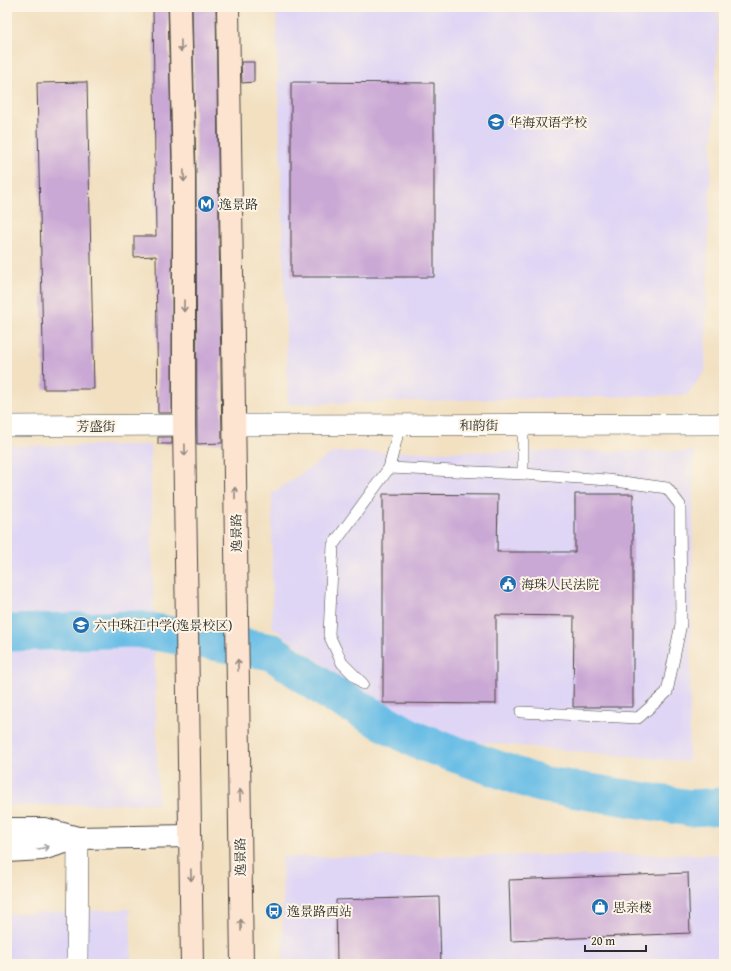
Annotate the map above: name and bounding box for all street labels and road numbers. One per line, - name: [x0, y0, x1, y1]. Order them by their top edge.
- street label: 和韵街: [459, 416, 499, 435]
- street label: 芳盛街: [76, 417, 116, 436]
- street label: 逸景路: [227, 513, 246, 553]
- street label: 逸景路: [231, 837, 250, 877]

